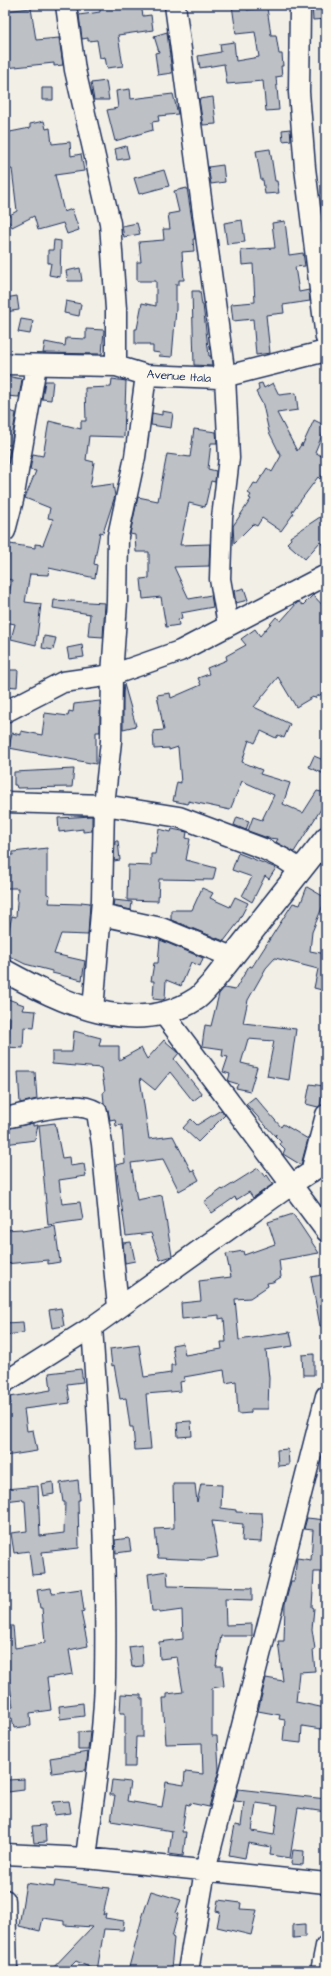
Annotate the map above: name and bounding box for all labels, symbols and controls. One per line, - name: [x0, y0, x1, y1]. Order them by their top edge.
- street label: Avenue Itala: [146, 366, 212, 387]

